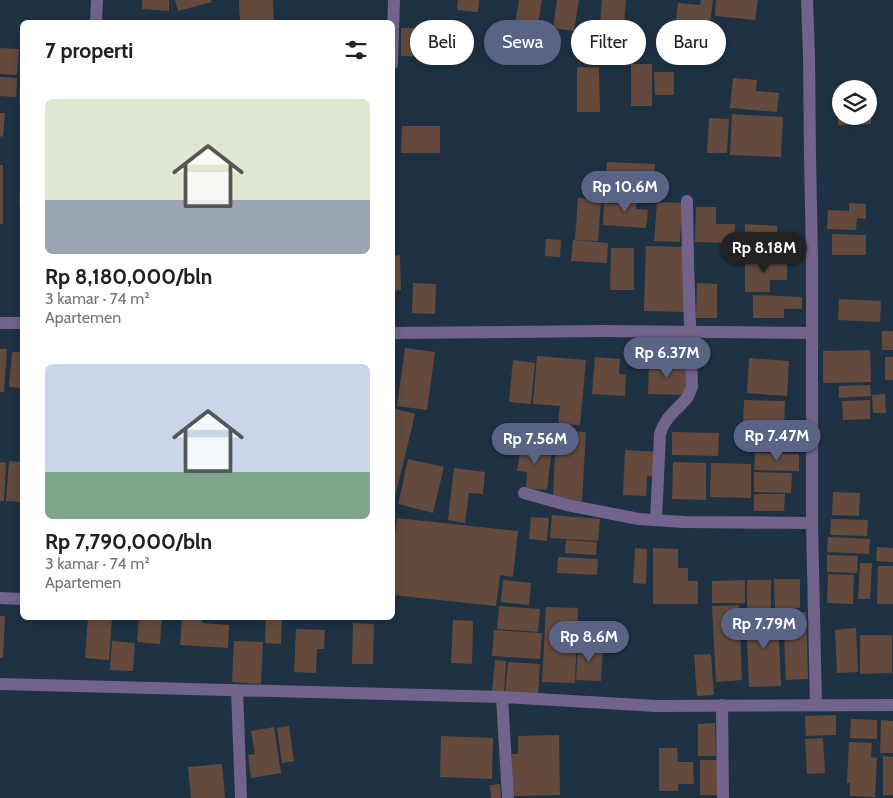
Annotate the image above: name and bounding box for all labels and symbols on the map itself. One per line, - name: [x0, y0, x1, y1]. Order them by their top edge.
- pin: Rp 10.6M: [573, 170, 677, 213]
- pin: Rp 8.18M: [712, 232, 816, 274]
- pin: Rp 6.37M: [615, 336, 719, 379]
- pin: Rp 7.47M: [725, 420, 829, 462]
- pin: Rp 7.56M: [483, 422, 587, 465]
- pin: Rp 7.79M: [712, 608, 816, 650]
- pin: Rp 8.6M: [543, 620, 635, 663]

